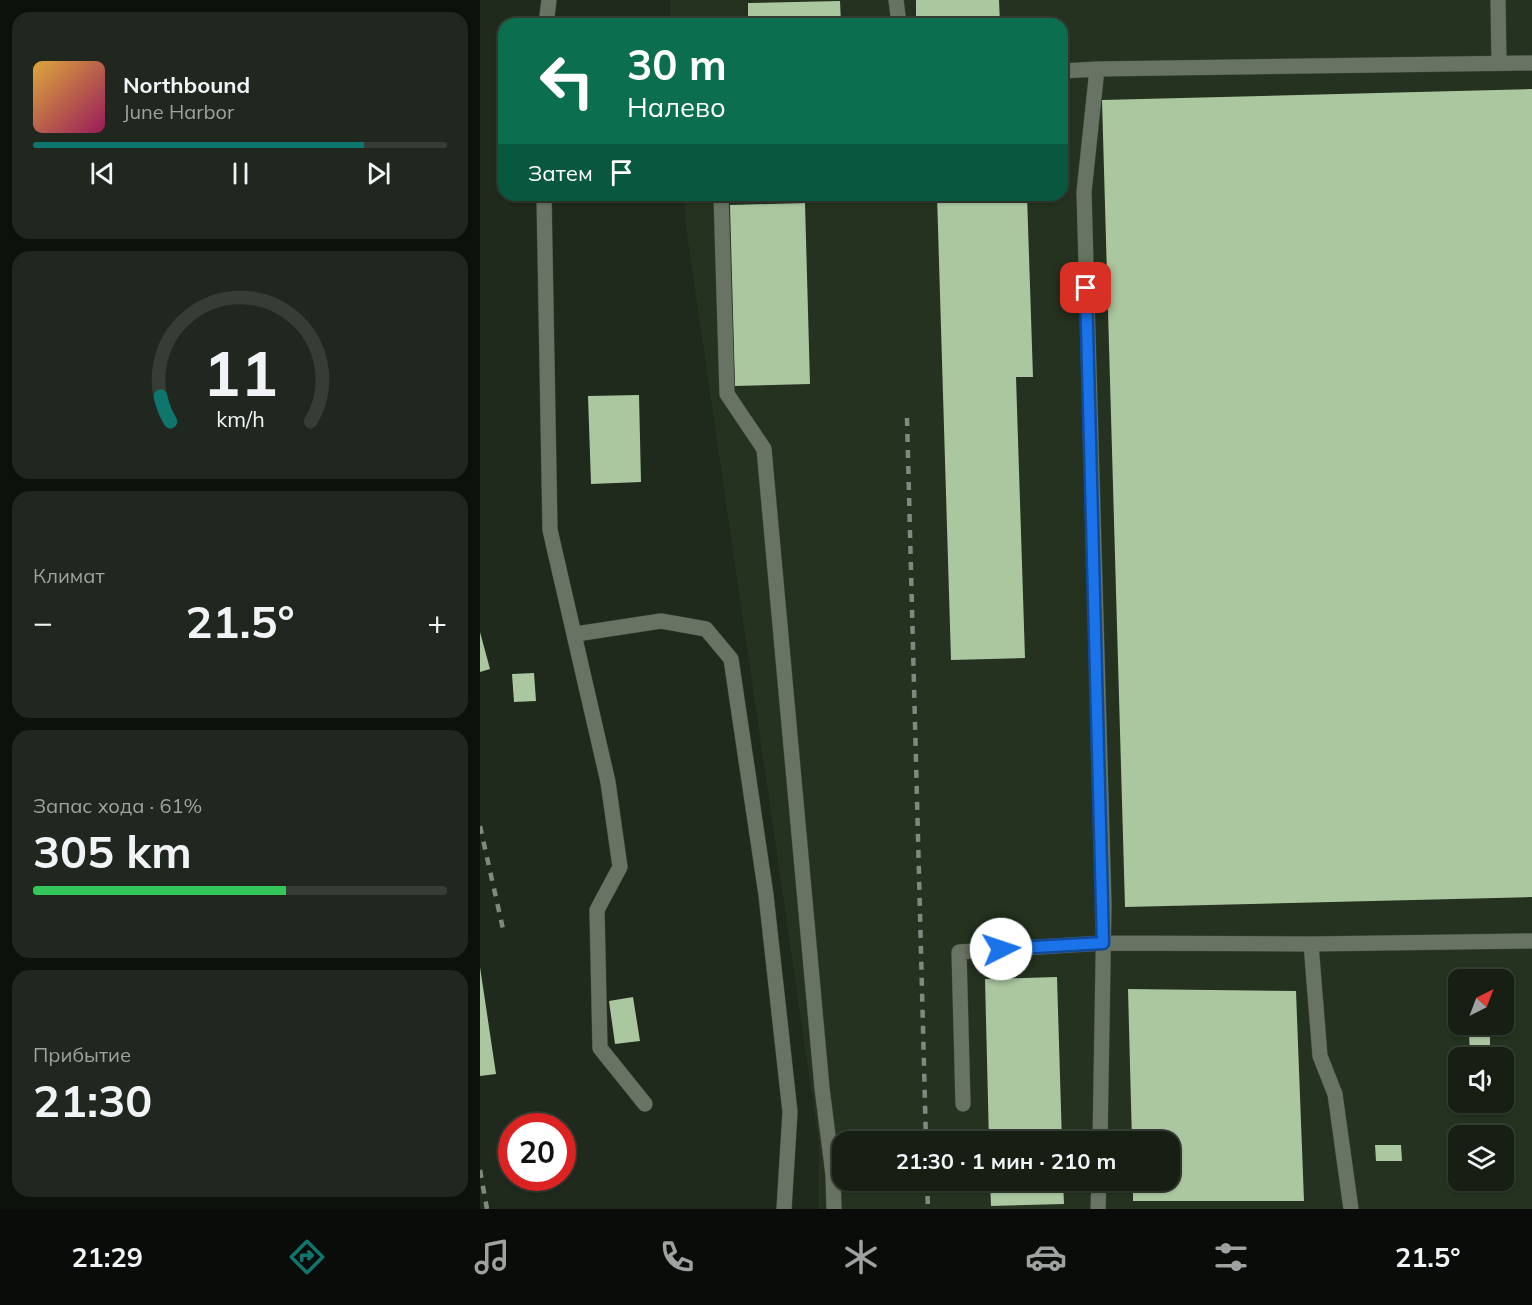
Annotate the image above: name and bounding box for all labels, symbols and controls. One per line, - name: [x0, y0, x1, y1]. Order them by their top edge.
- text: 30 m: [627, 38, 727, 91]
- icon: left: [528, 42, 606, 120]
- text: Northbound: [123, 71, 250, 99]
- text: Налево: [627, 90, 726, 124]
- text: June Harbor: [123, 99, 234, 124]
- icon: arrive: [605, 156, 638, 189]
- icon: previous: [86, 157, 119, 190]
- icon: pause: [224, 157, 257, 190]
- icon: next: [362, 157, 395, 190]
- text: Затем: [528, 159, 593, 187]
- pin: [1060, 262, 1111, 313]
- icon: arrive: [1069, 271, 1102, 304]
- text: 11: [203, 333, 277, 412]
- text: km/h: [216, 406, 264, 433]
- text: Климат: [33, 563, 105, 588]
- text: 21.5°: [185, 593, 295, 649]
- text: −: [33, 601, 53, 642]
- text: +: [427, 601, 447, 642]
- text: Запас хода · 61%: [33, 793, 202, 818]
- text: 305 km: [33, 823, 192, 879]
- position arrow: [969, 917, 1033, 981]
- north arrow: [1448, 969, 1514, 1035]
- map controls: [1448, 969, 1514, 1191]
- text: Прибытие: [33, 1042, 131, 1067]
- button: sound: [1448, 1047, 1514, 1113]
- text: 21:30: [33, 1072, 152, 1128]
- speed limit sign: 20: [498, 1113, 576, 1191]
- button: layers: [1448, 1125, 1514, 1191]
- text: 21:30 · 1 мин · 210 m: [896, 1147, 1116, 1175]
- icon: directions: [286, 1236, 328, 1278]
- icon: music: [471, 1236, 513, 1278]
- icon: phone: [656, 1236, 698, 1278]
- icon: climate: [840, 1236, 882, 1278]
- icon: car: [1025, 1236, 1067, 1278]
- icon: filters: [1210, 1236, 1252, 1278]
- text: 21:29: [71, 1240, 143, 1274]
- text: 21.5°: [1395, 1240, 1460, 1274]

